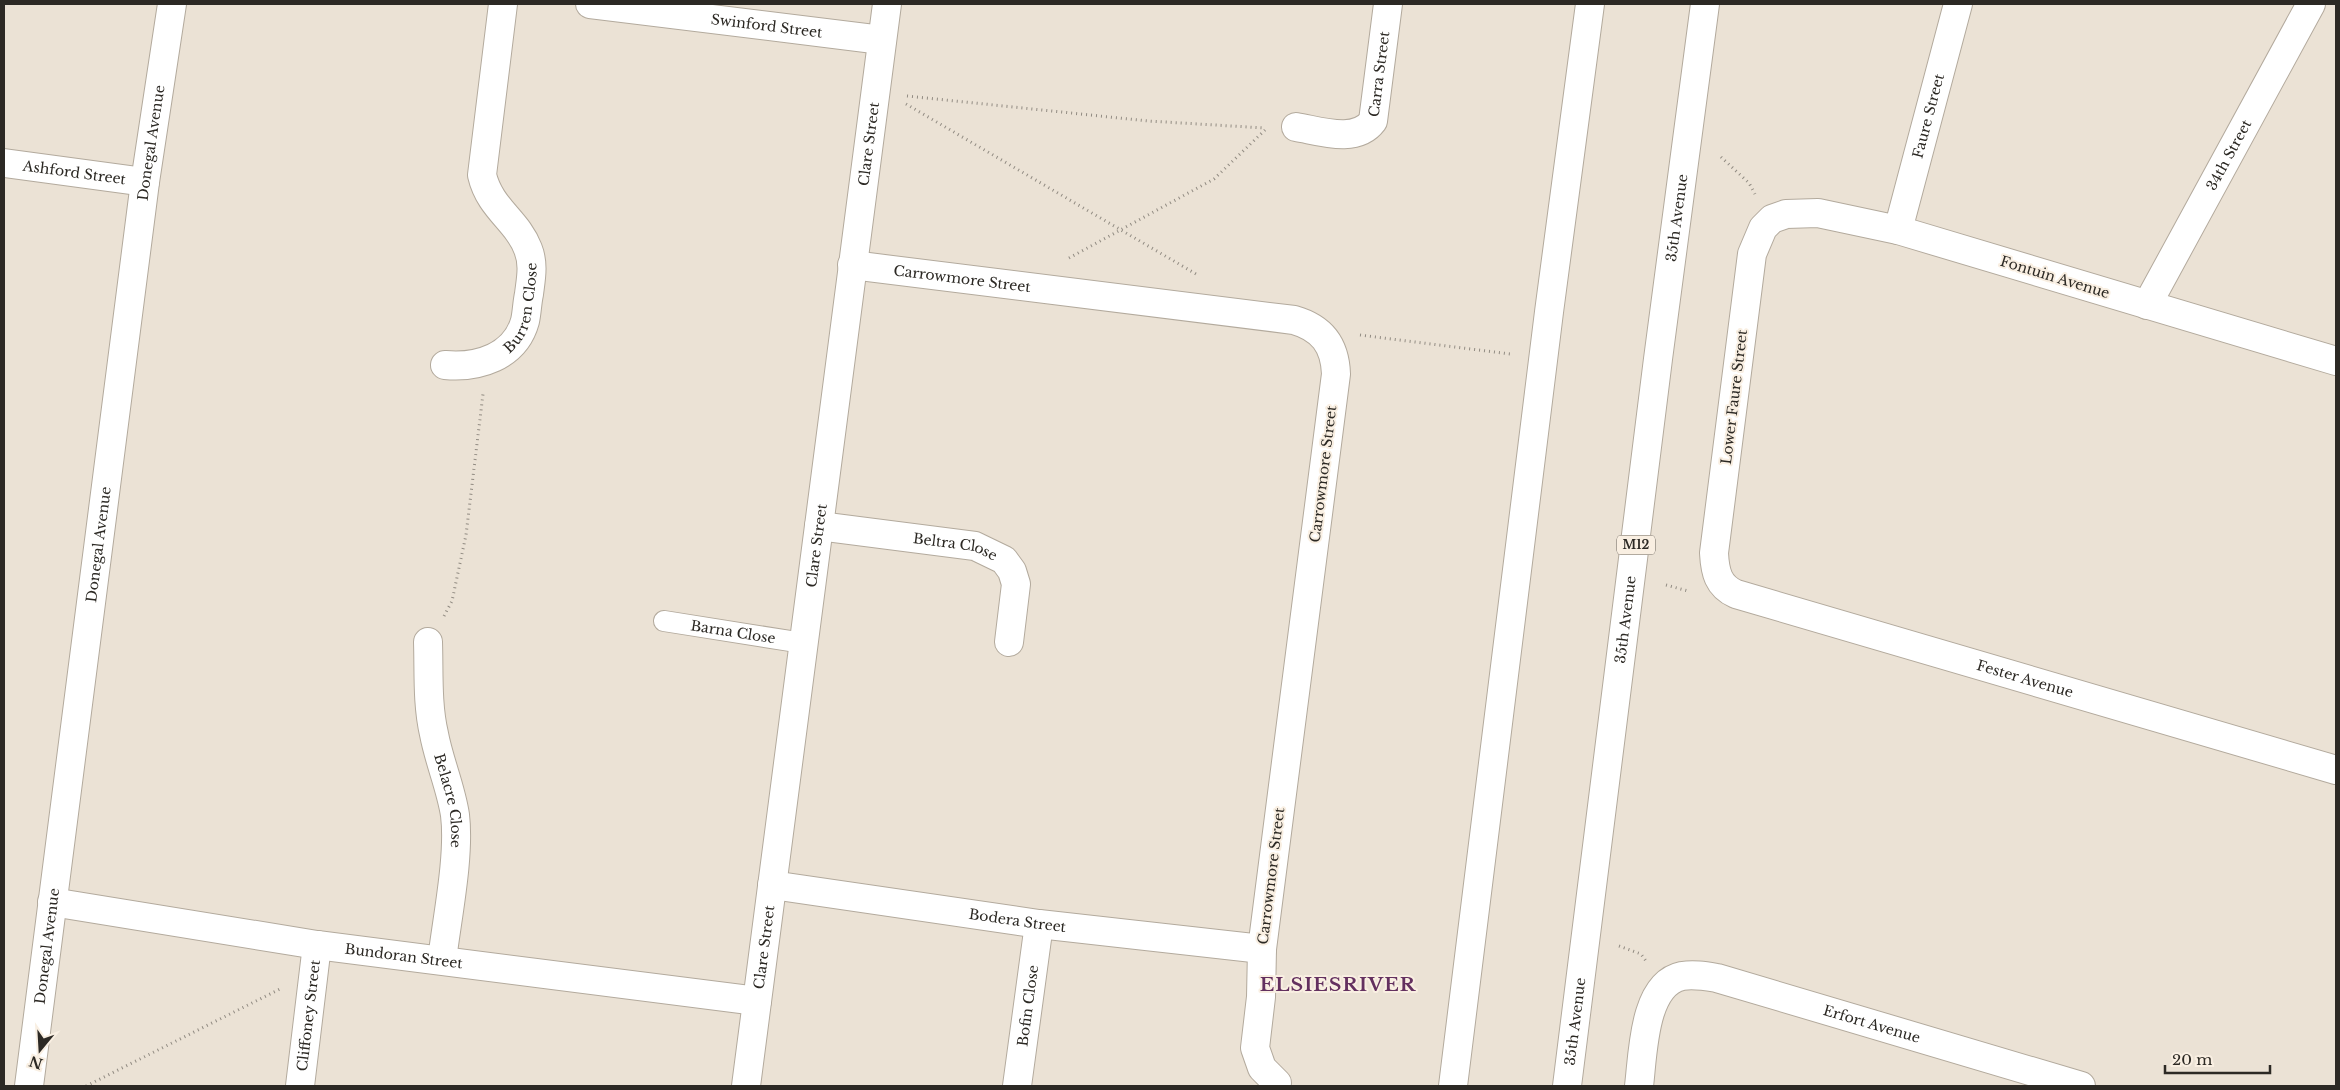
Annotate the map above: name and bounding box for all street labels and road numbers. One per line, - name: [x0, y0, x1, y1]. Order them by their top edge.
- street label: Swinford Street: [710, 10, 824, 42]
- street label: Carra Street: [1365, 29, 1394, 118]
- street label: Faure Street: [1908, 71, 1948, 160]
- street label: Donegal Avenue: [134, 84, 169, 202]
- street label: Clare Street: [854, 100, 883, 187]
- street label: 34th Street: [2202, 116, 2256, 193]
- street label: Ashford Street: [21, 157, 128, 188]
- street label: 35th Avenue: [1662, 173, 1691, 263]
- street label: Fontuin Avenue: [1998, 252, 2112, 302]
- street label: Carrowmore Street: [893, 261, 1032, 296]
- street label: Burren Close: [500, 262, 541, 357]
- street label: Lower Faure Street: [1717, 328, 1751, 465]
- street label: Carrowmore Street: [1306, 404, 1340, 544]
- street label: Donegal Avenue: [82, 485, 115, 604]
- street label: Clare Street: [802, 502, 831, 589]
- street label: Beltra Close: [912, 529, 1000, 564]
- road number: M12: [1617, 536, 1655, 554]
- street label: 35th Avenue: [1611, 575, 1640, 665]
- street label: Barna Close: [689, 616, 777, 648]
- street label: Fester Avenue: [1975, 656, 2075, 701]
- street label: Belacre Close: [430, 751, 465, 848]
- street label: Carrowmore Street: [1254, 806, 1288, 946]
- street label: Donegal Avenue: [31, 887, 63, 1005]
- street label: Clare Street: [750, 904, 779, 990]
- street label: Bodera Street: [968, 905, 1068, 936]
- street label: Bundoran Street: [344, 940, 465, 973]
- street label: Cliffoney Street: [293, 958, 324, 1072]
- street label: Bofin Close: [1013, 964, 1042, 1048]
- street label: 35th Avenue: [1561, 977, 1589, 1066]
- street label: Erfort Avenue: [1821, 1001, 1922, 1047]

